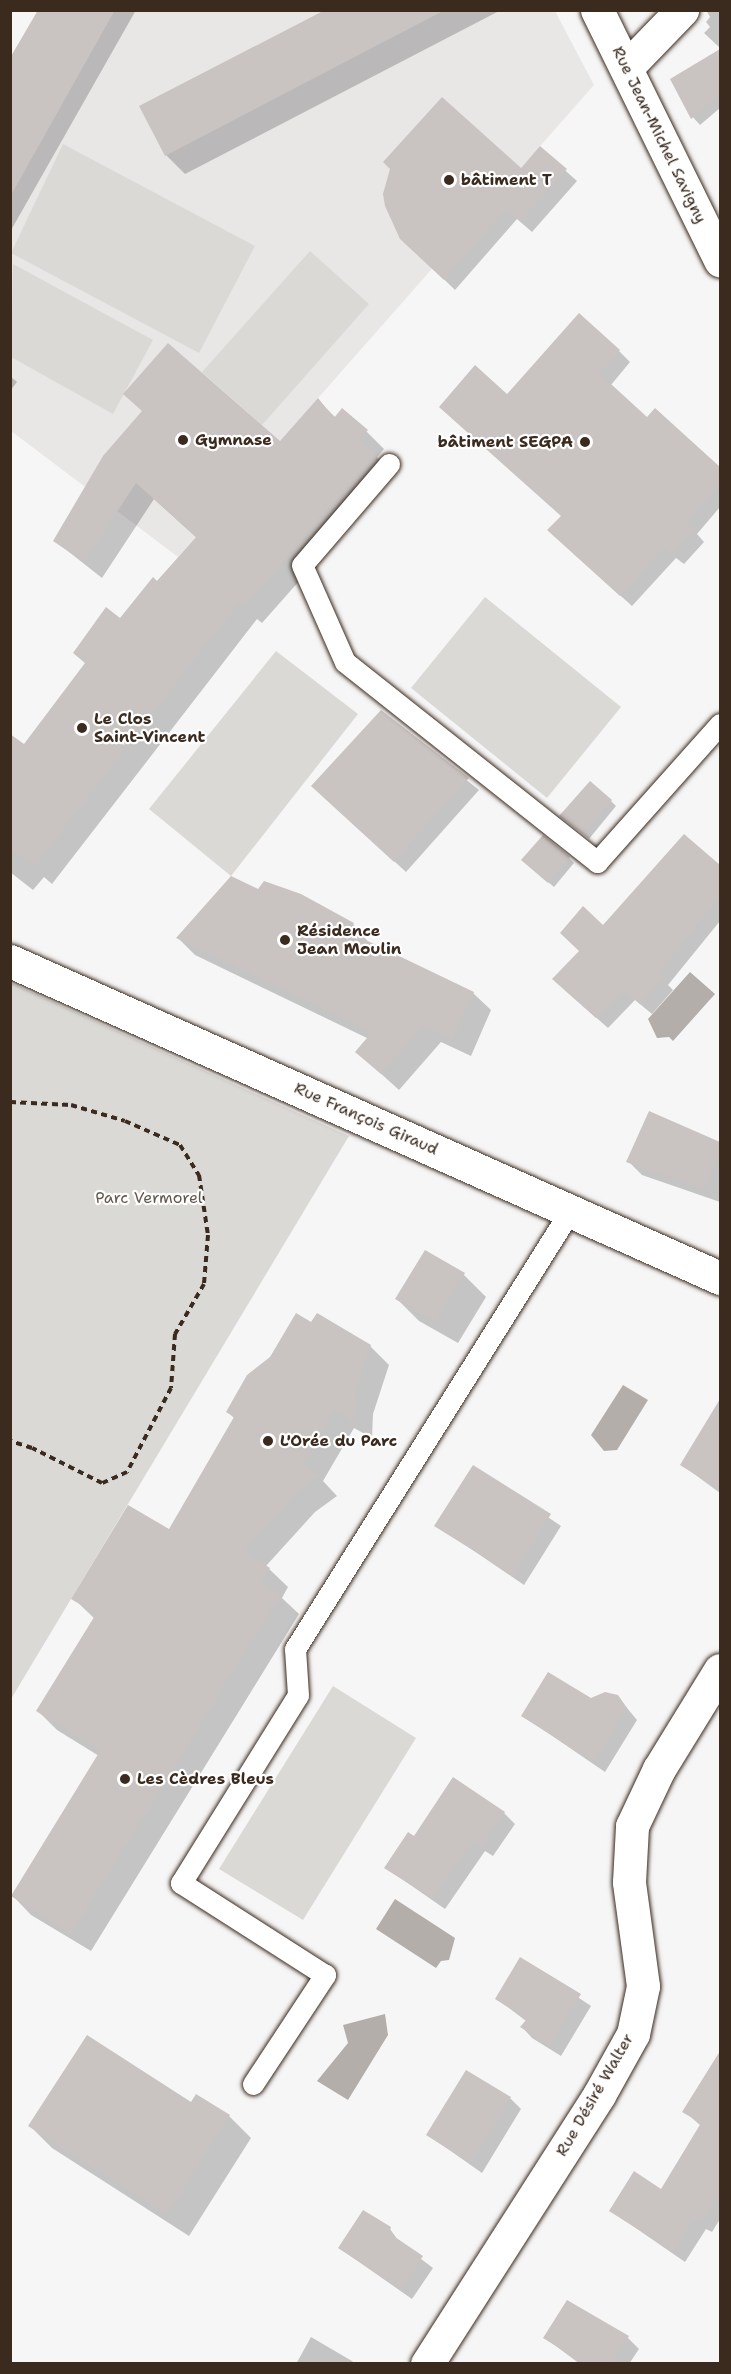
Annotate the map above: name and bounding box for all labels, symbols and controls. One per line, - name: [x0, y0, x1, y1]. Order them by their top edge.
- street label: Rue Jean-Michel Savigny: [608, 43, 710, 227]
- place label: bâtiment T: [461, 170, 552, 190]
- marker: bâtiment T: [442, 173, 456, 187]
- place label: Gymnase: [195, 430, 272, 450]
- place label: bâtiment SEGPA: [438, 432, 573, 452]
- marker: Gymnase: [176, 433, 190, 447]
- marker: bâtiment SEGPA: [578, 435, 592, 449]
- place label: Le Clos Saint-Vincent: [94, 709, 205, 747]
- marker: Le Clos Saint-Vincent: [75, 721, 89, 735]
- place label: Résidence Jean Moulin: [297, 921, 401, 959]
- marker: Résidence Jean Moulin: [278, 933, 292, 947]
- street label: Rue François Giraud: [291, 1079, 441, 1159]
- park label: Parc Vermorel: [95, 1188, 203, 1208]
- place label: L'Orée du Parc: [280, 1431, 397, 1451]
- marker: L'Orée du Parc: [261, 1434, 275, 1448]
- place label: Les Cèdres Bleus: [137, 1769, 274, 1789]
- marker: Les Cèdres Bleus: [118, 1772, 132, 1786]
- street label: Rue Désiré Walter: [552, 2030, 638, 2160]

